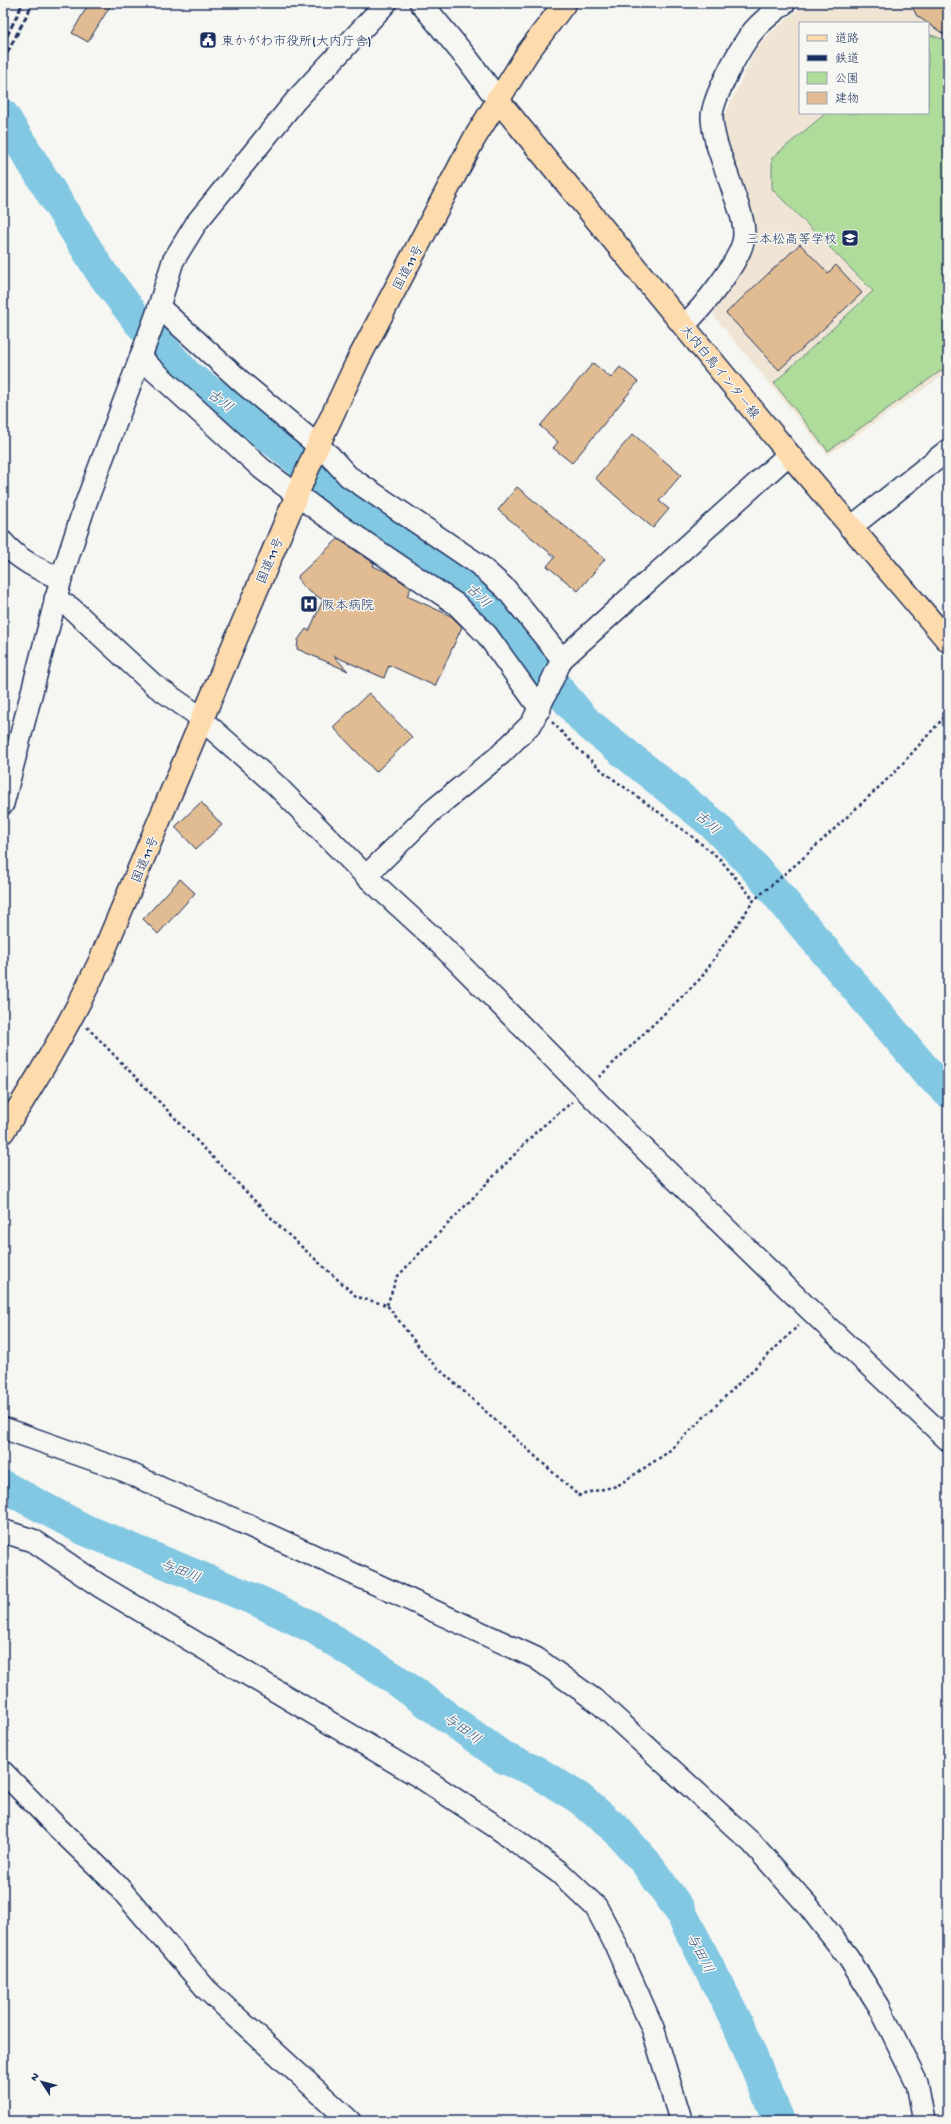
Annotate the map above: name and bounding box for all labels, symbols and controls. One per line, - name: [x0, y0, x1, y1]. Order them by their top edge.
- legend: [799, 22, 929, 114]
- public building icon: 東かがわ市役所(大内庁舎): [198, 30, 218, 50]
- text: 道路: [835, 32, 859, 47]
- place label: 東かがわ市役所(大内庁舎): [221, 34, 371, 50]
- text: 鉄道: [835, 52, 859, 67]
- text: 公園: [835, 72, 859, 87]
- text: 建物: [835, 92, 859, 107]
- school or university icon: 三本松高等学校: [840, 228, 860, 248]
- place label: 三本松高等学校: [746, 233, 837, 248]
- street label: 国道11号: [390, 242, 427, 294]
- street label: 大内白鳥インター線: [677, 322, 763, 423]
- water label: 古川: [203, 386, 236, 417]
- street label: 国道11号: [254, 535, 288, 587]
- water label: 古川: [461, 580, 494, 613]
- hospital icon: 阪本病院: [299, 594, 319, 614]
- place label: 阪本病院: [322, 599, 374, 614]
- water label: 古川: [690, 808, 723, 839]
- street label: 国道11号: [129, 834, 163, 886]
- water label: 与田川: [157, 1557, 203, 1588]
- water label: 与田川: [440, 1711, 484, 1749]
- water label: 与田川: [682, 1932, 716, 1977]
- north arrow: [22, 2062, 62, 2102]
- text: N: [29, 2071, 42, 2084]

